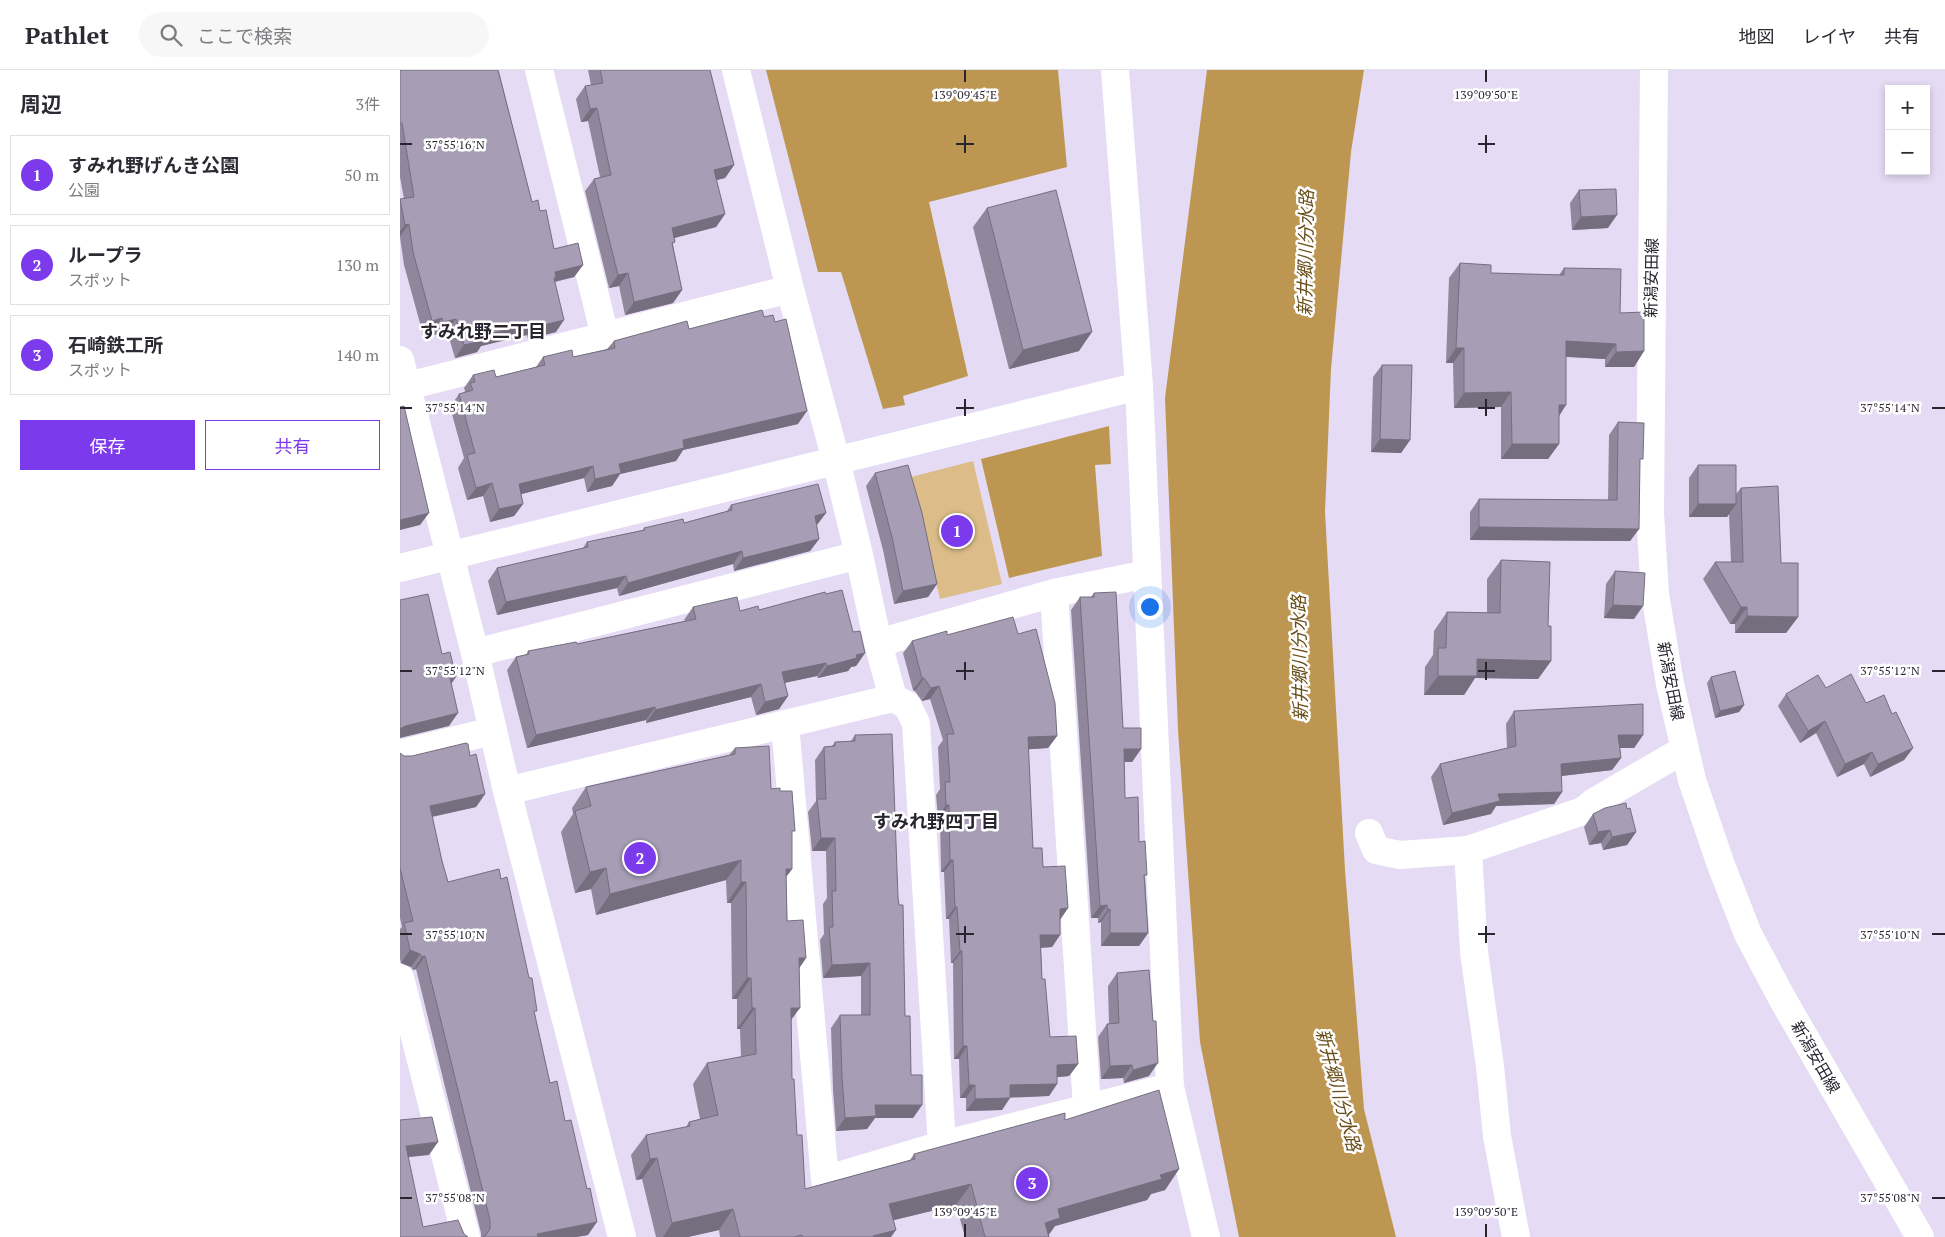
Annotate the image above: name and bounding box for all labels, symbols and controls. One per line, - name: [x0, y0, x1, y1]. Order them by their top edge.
- search box: [139, 12, 489, 57]
- text: Pathlet: [25, 19, 109, 51]
- icon: search: [157, 21, 185, 49]
- text: ここで検索: [197, 23, 292, 48]
- text: 地図: [1739, 24, 1775, 48]
- text: レイヤ: [1803, 24, 1856, 48]
- text: 共有: [1884, 24, 1920, 48]
- map controls: [1885, 85, 1930, 175]
- button: +: [1885, 85, 1930, 130]
- text: 139°09'45"E: [933, 87, 997, 102]
- text: 139°09'50"E: [1454, 87, 1518, 102]
- text: 周辺: [20, 90, 62, 118]
- text: 3件: [355, 93, 380, 115]
- button: −: [1885, 130, 1930, 175]
- text: 37°55'16"N: [425, 137, 485, 152]
- text: すみれ野げんき公園: [68, 152, 239, 177]
- text: 1: [32, 164, 42, 186]
- text: 50 m: [344, 164, 379, 186]
- text: 公園: [68, 179, 100, 201]
- water label: 新井郷川分水路: [1292, 188, 1318, 316]
- street label: 新潟安田線: [1639, 238, 1663, 318]
- text: ループラ: [68, 242, 143, 267]
- text: 2: [32, 254, 42, 276]
- text: 130 m: [336, 254, 379, 276]
- text: スポット: [68, 269, 132, 291]
- district label: すみれ野二丁目: [420, 319, 546, 343]
- text: 石崎鉄工所: [68, 332, 163, 357]
- text: 3: [32, 344, 42, 366]
- text: 140 m: [336, 344, 379, 366]
- text: スポット: [68, 359, 132, 381]
- text: 37°55'14"N: [425, 400, 485, 415]
- text: 37°55'14"N: [1860, 400, 1920, 415]
- button: 保存: [20, 420, 195, 470]
- button: 共有: [205, 420, 380, 470]
- pin: 1: [941, 512, 973, 550]
- water label: 新井郷川分水路: [1286, 593, 1312, 721]
- your location: [1137, 594, 1163, 620]
- street label: 新潟安田線: [1653, 640, 1689, 722]
- text: 37°55'12"N: [425, 663, 485, 678]
- text: 37°55'12"N: [1860, 663, 1920, 678]
- district label: すみれ野四丁目: [873, 809, 999, 833]
- pin: 2: [624, 839, 656, 877]
- text: 37°55'10"N: [425, 927, 485, 942]
- text: 37°55'10"N: [1860, 927, 1920, 942]
- street label: 新潟安田線: [1786, 1017, 1846, 1097]
- water label: 新井郷川分水路: [1311, 1026, 1367, 1156]
- pin: 3: [1016, 1164, 1048, 1202]
- text: 37°55'08"N: [425, 1190, 485, 1205]
- text: 37°55'08"N: [1860, 1190, 1920, 1205]
- text: 139°09'45"E: [933, 1204, 997, 1219]
- text: 139°09'50"E: [1454, 1204, 1518, 1219]

